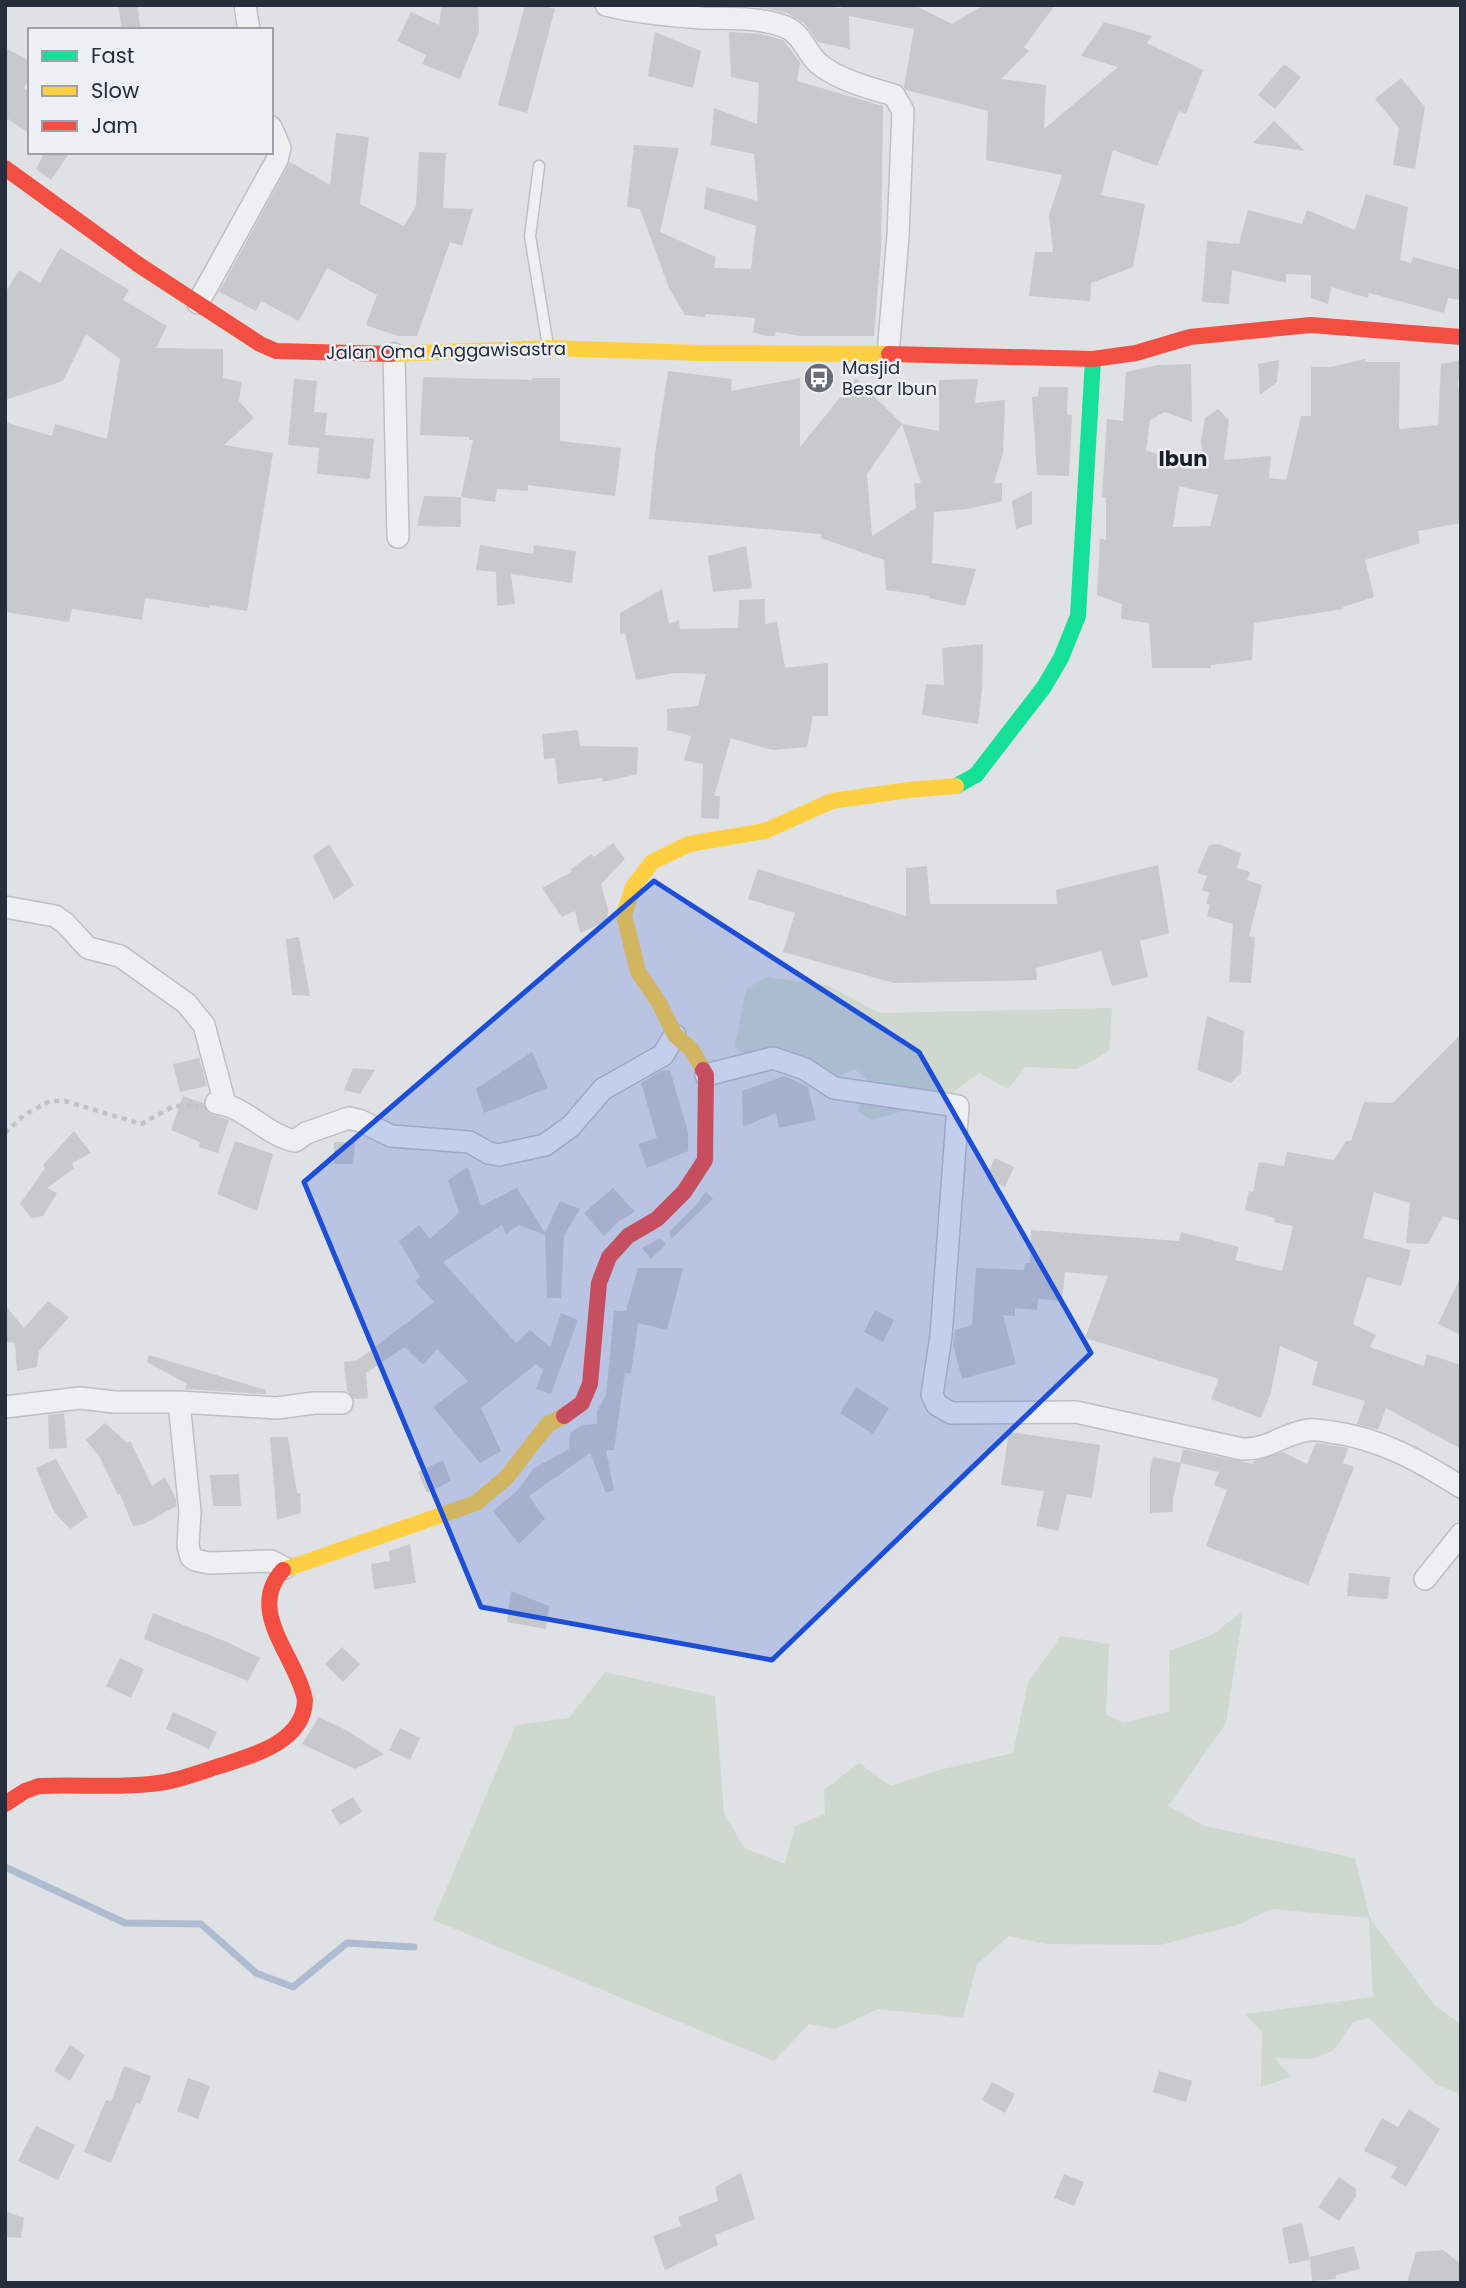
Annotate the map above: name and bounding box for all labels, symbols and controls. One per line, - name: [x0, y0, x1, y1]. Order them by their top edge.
- legend: [28, 28, 273, 154]
- text: Fast: [91, 41, 134, 70]
- text: Slow: [91, 76, 139, 105]
- text: Jam: [91, 111, 138, 140]
- street label: Jalan Oma Anggawisastra: [326, 336, 566, 365]
- place label: Masjid Besar Ibun: [842, 355, 937, 401]
- bus stop icon: Masjid Besar Ibun: [802, 361, 836, 395]
- district label: Ibun: [1159, 444, 1207, 473]

